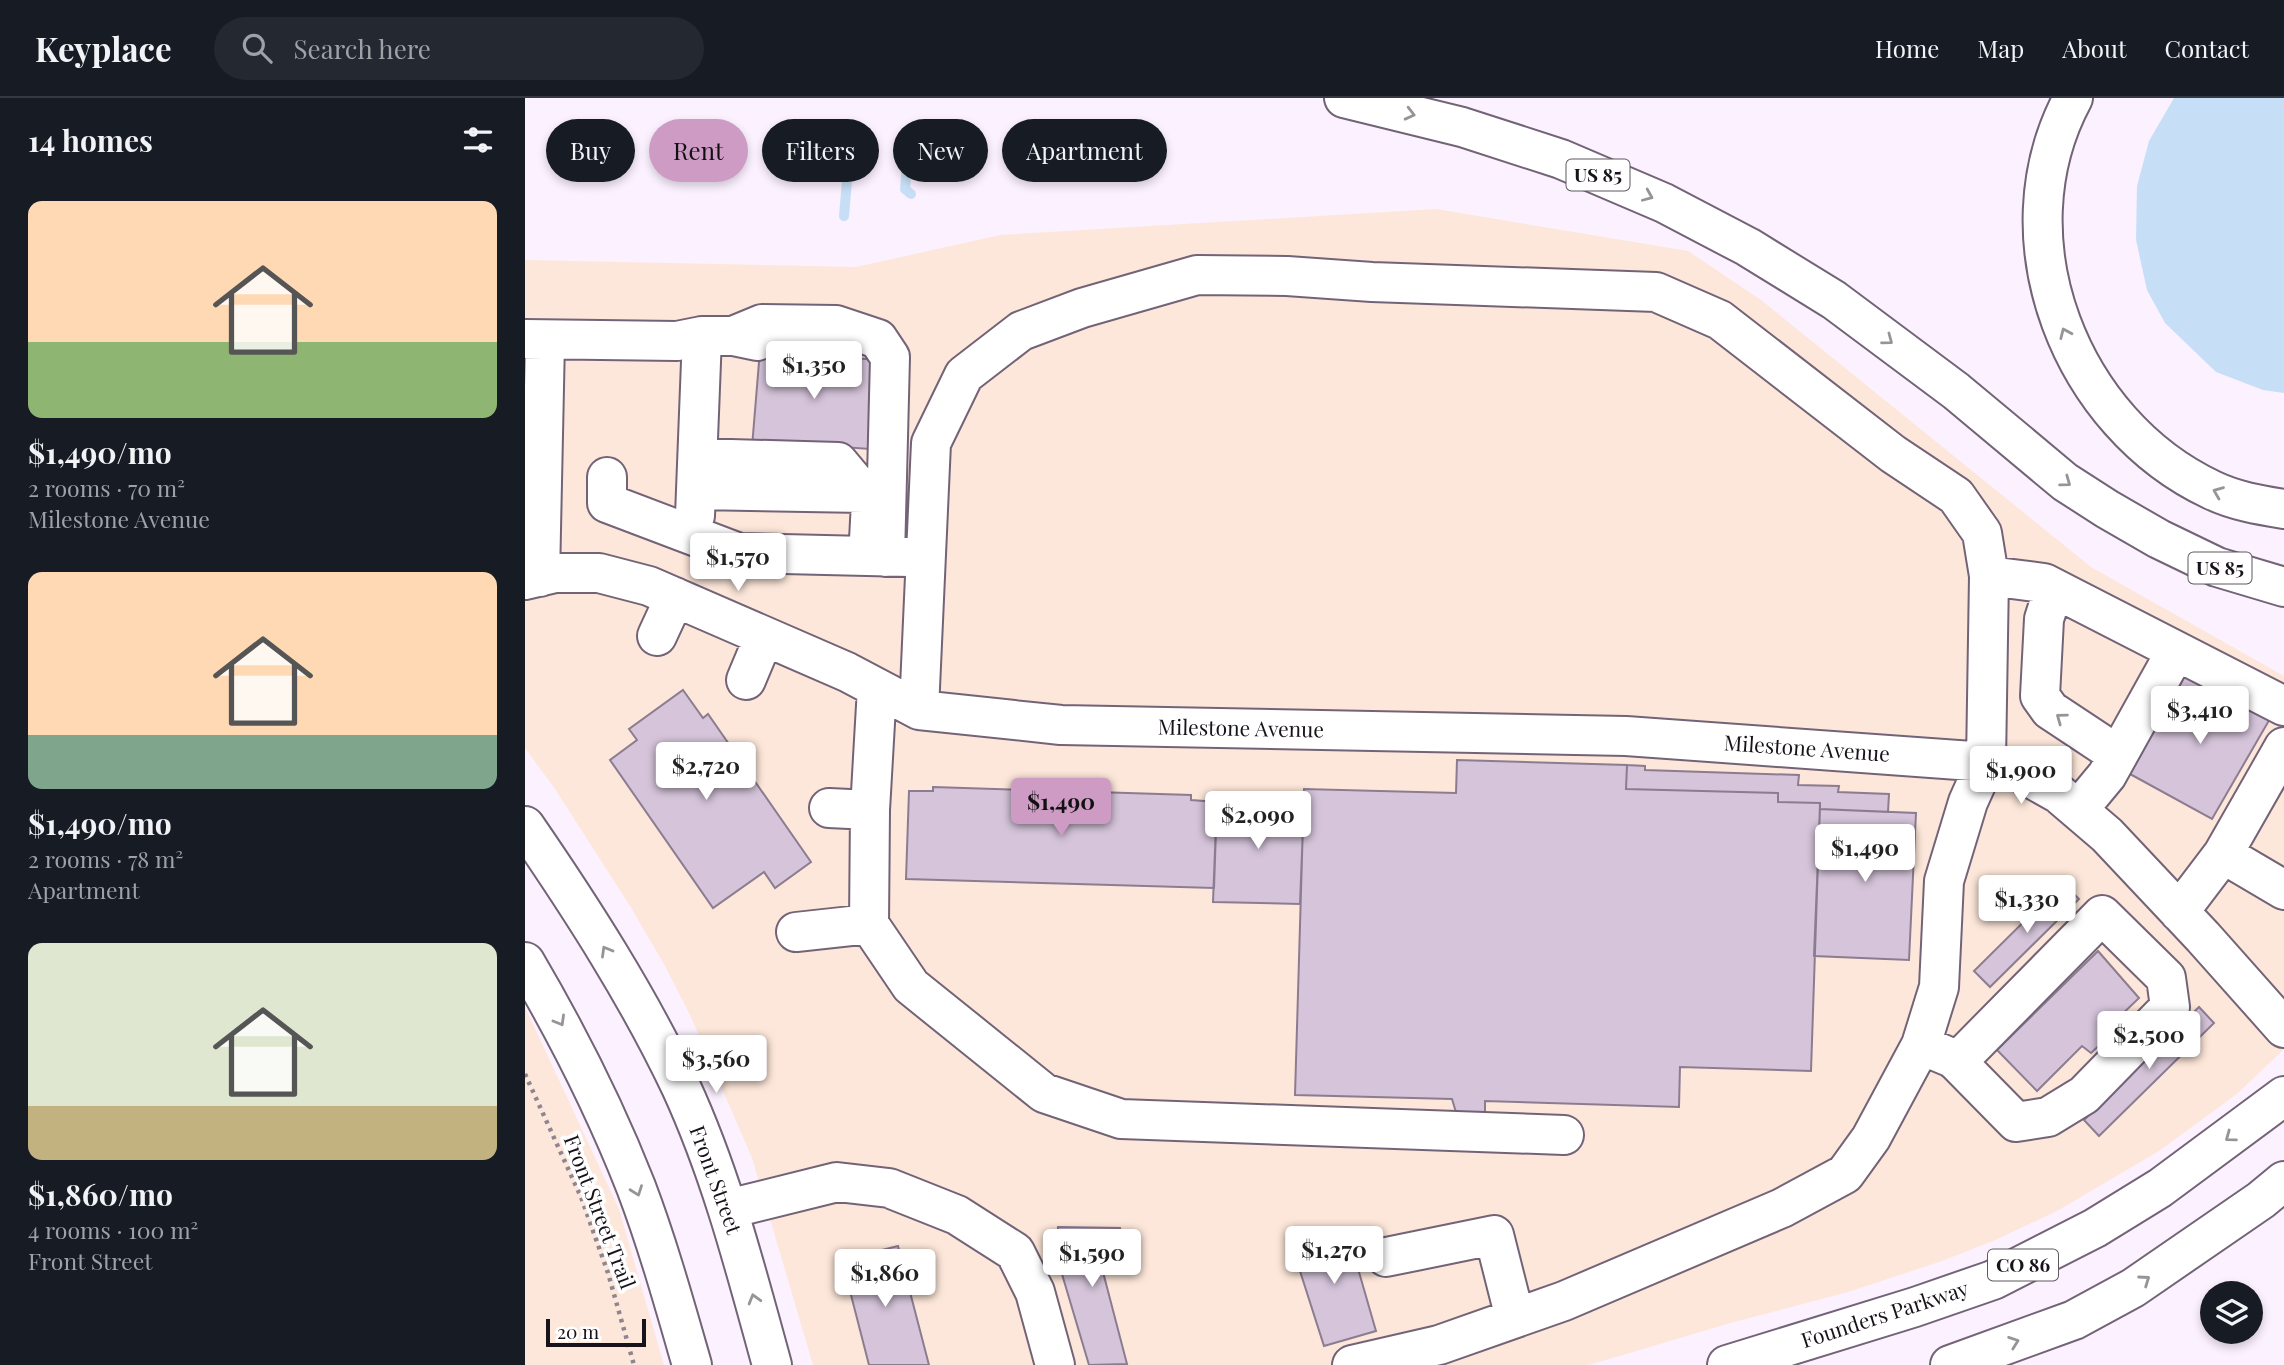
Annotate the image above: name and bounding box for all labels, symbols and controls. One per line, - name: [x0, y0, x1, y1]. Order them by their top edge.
- search box: [214, 17, 704, 80]
- text: Keyplace: [35, 26, 172, 70]
- icon: search: [238, 29, 276, 67]
- text: Search here: [294, 31, 431, 66]
- text: Home: [1875, 32, 1939, 64]
- text: Map: [1977, 32, 2024, 64]
- text: About: [2062, 32, 2126, 64]
- text: Contact: [2164, 32, 2249, 64]
- one-way arrow: [1404, 106, 1416, 120]
- chip: Buy: [546, 119, 635, 182]
- chip: Rent: [649, 119, 748, 182]
- chip: Filters: [762, 119, 879, 182]
- chip: New: [893, 119, 988, 182]
- chip: Apartment: [1002, 119, 1167, 182]
- text: 14 homes: [28, 120, 153, 160]
- icon: filters: [459, 121, 497, 159]
- road number: US 85: [1567, 159, 1629, 190]
- one-way arrow: [1640, 188, 1653, 202]
- icon: home: [200, 247, 326, 373]
- one-way arrow: [2059, 327, 2073, 340]
- one-way arrow: [1881, 332, 1893, 345]
- pin: $1,350: [757, 342, 871, 401]
- text: $1,350: [782, 348, 846, 379]
- text: $1,490/mo: [28, 432, 172, 472]
- text: 2 rooms · 70 m²: [28, 472, 185, 503]
- one-way arrow: [2058, 474, 2071, 486]
- one-way arrow: [2213, 486, 2225, 500]
- text: Milestone Avenue: [28, 503, 210, 534]
- pin: $1,570: [681, 533, 795, 593]
- text: $1,570: [706, 540, 770, 571]
- road number: US 85: [2189, 552, 2251, 583]
- icon: home: [200, 618, 326, 744]
- pin: $3,410: [2143, 686, 2257, 746]
- text: $3,410: [2167, 693, 2233, 724]
- street label: Milestone Avenue: [1158, 712, 1324, 742]
- one-way arrow: [2056, 714, 2069, 726]
- street label: Milestone Avenue: [1723, 727, 1891, 767]
- pin: $2,720: [649, 742, 763, 802]
- pin: $1,900: [1964, 746, 2078, 806]
- text: $2,720: [672, 749, 740, 780]
- text: $1,900: [1986, 753, 2056, 784]
- pin: $1,490: [1004, 778, 1118, 838]
- text: $1,490: [1027, 785, 1095, 816]
- pin: $2,090: [1201, 792, 1315, 851]
- text: $2,090: [1221, 798, 1295, 829]
- text: $1,490/mo: [28, 803, 172, 843]
- pin: $1,490: [1808, 824, 1922, 884]
- text: $1,490: [1831, 831, 1899, 862]
- text: 2 rooms · 78 m²: [28, 843, 183, 874]
- text: Apartment: [28, 874, 140, 905]
- pin: $1,330: [1970, 876, 2084, 935]
- text: $1,330: [1995, 882, 2059, 913]
- one-way arrow: [601, 946, 614, 959]
- icon: home: [200, 989, 326, 1115]
- pin: $2,500: [2092, 1012, 2206, 1071]
- one-way arrow: [551, 1013, 564, 1026]
- text: $2,500: [2113, 1018, 2185, 1049]
- pin: $3,560: [659, 1035, 773, 1095]
- text: $3,560: [682, 1042, 750, 1073]
- street label: Front Street: [684, 1121, 750, 1238]
- one-way arrow: [2225, 1128, 2237, 1141]
- street label: Front Street Trail: [559, 1130, 643, 1292]
- text: $1,860/mo: [28, 1174, 173, 1214]
- one-way arrow: [629, 1185, 643, 1197]
- text: 4 rooms · 100 m²: [28, 1214, 198, 1245]
- pin: $1,270: [1277, 1226, 1391, 1286]
- pin: $1,590: [1035, 1230, 1149, 1289]
- text: $1,270: [1301, 1233, 1367, 1264]
- text: $1,590: [1059, 1236, 1125, 1267]
- text: Front Street: [28, 1245, 152, 1276]
- pin: $1,860: [828, 1250, 942, 1309]
- road number: CO 86: [1988, 1250, 2058, 1280]
- text: $1,860: [851, 1256, 919, 1287]
- street label: Founders Parkway: [1797, 1273, 1972, 1353]
- one-way arrow: [2138, 1275, 2151, 1288]
- map controls: [2200, 1281, 2263, 1344]
- button: layers: [2200, 1281, 2263, 1344]
- one-way arrow: [747, 1294, 762, 1306]
- scale bar: [546, 1316, 646, 1348]
- text: 20 m: [557, 1318, 599, 1344]
- one-way arrow: [2008, 1336, 2020, 1350]

